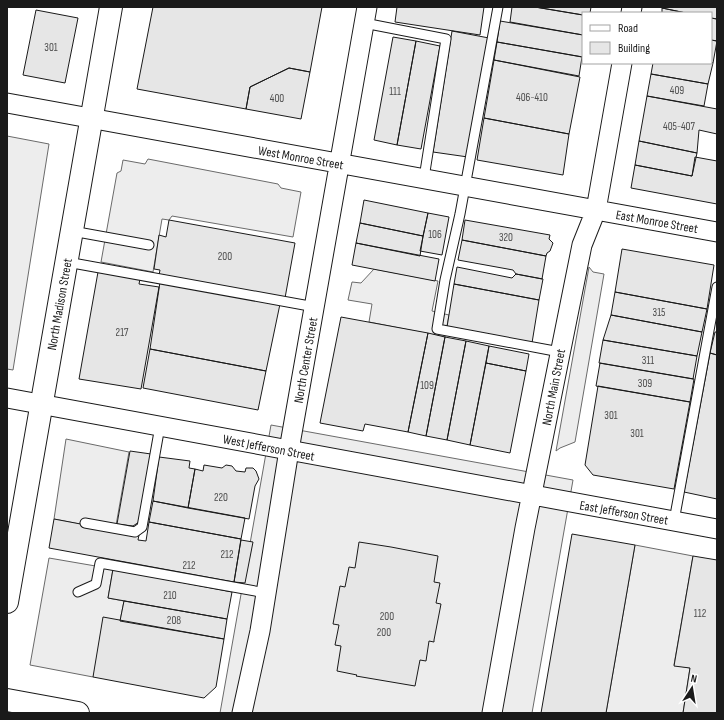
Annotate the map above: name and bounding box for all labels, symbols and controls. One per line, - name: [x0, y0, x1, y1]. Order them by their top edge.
- legend: [582, 12, 712, 64]
- text: Road: [618, 21, 638, 36]
- house number: 301: [44, 41, 58, 54]
- text: Building: [618, 41, 650, 56]
- house number: 409: [670, 84, 684, 97]
- house number: 111: [389, 85, 401, 98]
- house number: 406-410: [516, 91, 548, 104]
- house number: 400: [270, 92, 284, 105]
- house number: 405-407: [663, 120, 696, 133]
- street label: West Monroe Street: [257, 143, 345, 173]
- street label: East Monroe Street: [614, 207, 699, 237]
- house number: 106: [428, 228, 442, 241]
- house number: 320: [499, 231, 513, 244]
- house number: 200: [218, 250, 232, 263]
- street label: North Madison Street: [44, 257, 76, 351]
- house number: 315: [653, 306, 665, 319]
- street label: North Center Street: [291, 316, 321, 404]
- house number: 217: [116, 326, 129, 339]
- street label: North Main Street: [539, 347, 569, 427]
- house number: 311: [642, 354, 654, 367]
- house number: 309: [638, 377, 652, 390]
- house number: 109: [420, 379, 434, 392]
- house number: 301: [604, 409, 618, 422]
- house number: 301: [630, 427, 644, 440]
- street label: West Jefferson Street: [222, 431, 316, 465]
- house number: 220: [214, 491, 228, 504]
- street label: East Jefferson Street: [578, 497, 669, 529]
- house number: 212: [220, 548, 234, 561]
- house number: 212: [182, 559, 196, 572]
- house number: 210: [163, 589, 177, 602]
- house number: 112: [694, 607, 707, 620]
- house number: 200: [380, 610, 394, 623]
- house number: 208: [167, 614, 181, 627]
- house number: 200: [377, 626, 391, 639]
- north arrow: [672, 668, 712, 708]
- text: N: [690, 672, 698, 686]

